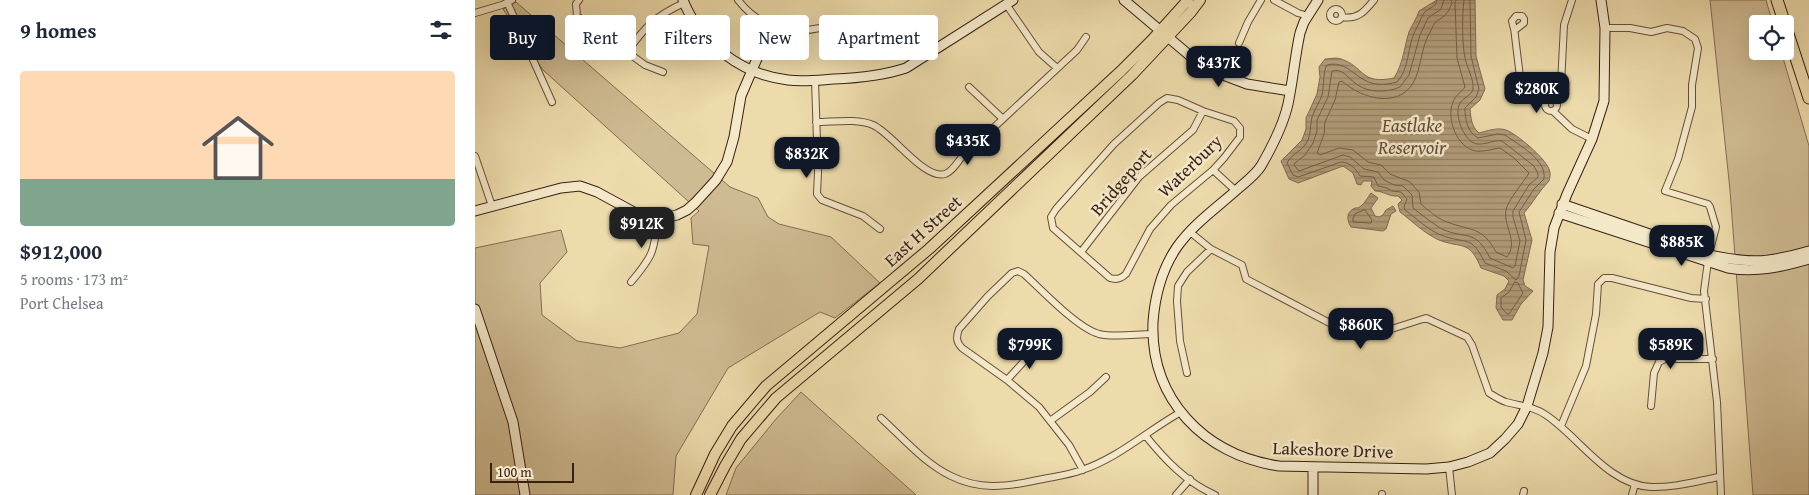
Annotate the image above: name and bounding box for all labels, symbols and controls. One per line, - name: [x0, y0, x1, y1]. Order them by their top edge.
- text: 9 homes: [20, 15, 96, 46]
- chip: Buy: [490, 15, 555, 60]
- chip: Rent: [565, 15, 636, 60]
- chip: Filters: [646, 15, 730, 60]
- chip: New: [740, 15, 809, 60]
- chip: Apartment: [819, 15, 938, 60]
- map controls: [1749, 15, 1794, 60]
- button: locate: [1749, 15, 1794, 60]
- icon: filters: [427, 16, 455, 44]
- pin: $437K: [1184, 46, 1254, 88]
- text: $437K: [1197, 50, 1241, 74]
- pin: $280K: [1502, 72, 1572, 114]
- text: $280K: [1515, 76, 1559, 100]
- icon: home: [193, 103, 283, 193]
- water label: Eastlake Reservoir: [1377, 111, 1447, 161]
- pin: $435K: [933, 124, 1003, 166]
- text: $435K: [946, 128, 990, 152]
- street label: Waterbury: [1151, 128, 1228, 203]
- pin: $832K: [772, 136, 842, 179]
- text: $832K: [785, 141, 829, 165]
- street label: Bridgeport: [1083, 141, 1158, 222]
- street label: East H Street: [878, 188, 968, 273]
- pin: $912K: [607, 206, 677, 249]
- text: $912K: [620, 211, 664, 235]
- pin: $885K: [1647, 224, 1717, 267]
- text: $885K: [1660, 229, 1704, 253]
- text: $912,000: [20, 236, 102, 267]
- text: 5 rooms · 173 m²: [20, 267, 128, 291]
- text: Port Chelsea: [20, 291, 104, 315]
- pin: $860K: [1326, 308, 1396, 350]
- text: $860K: [1339, 312, 1383, 336]
- pin: $799K: [995, 328, 1065, 370]
- pin: $589K: [1636, 328, 1706, 370]
- text: $799K: [1008, 332, 1052, 356]
- text: $589K: [1649, 332, 1693, 356]
- street label: Lakeshore Drive: [1272, 434, 1394, 465]
- scale bar: [490, 460, 574, 483]
- text: 100 m: [497, 462, 532, 482]

